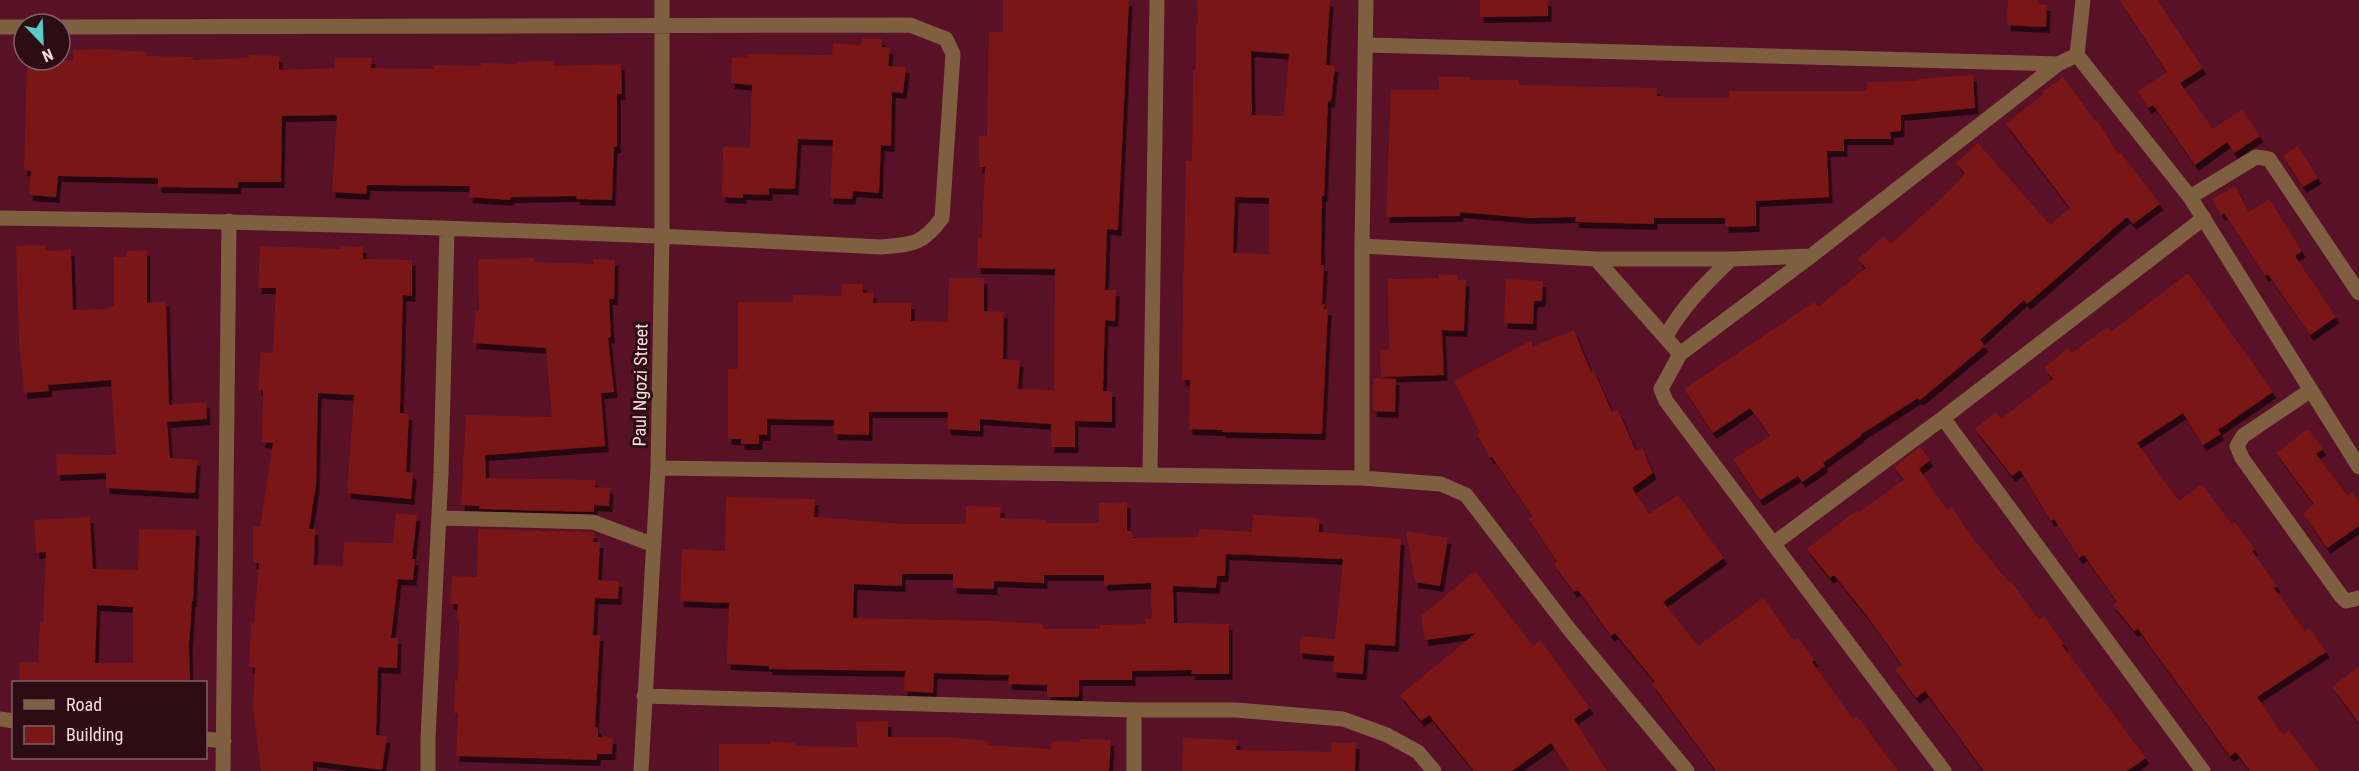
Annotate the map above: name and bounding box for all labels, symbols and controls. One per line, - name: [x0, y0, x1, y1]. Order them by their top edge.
- north arrow: [12, 12, 72, 72]
- text: N: [39, 45, 56, 66]
- street label: Paul Ngozi Street: [628, 323, 652, 447]
- legend: [12, 681, 207, 759]
- text: Road: [66, 694, 102, 715]
- text: Building: [66, 724, 123, 745]

